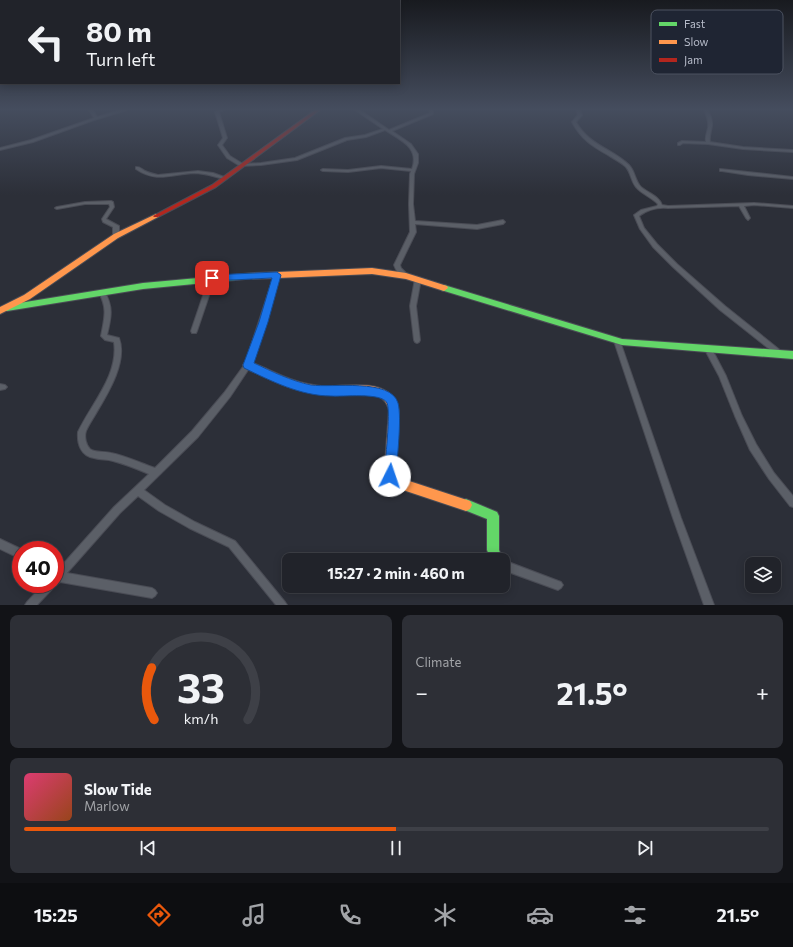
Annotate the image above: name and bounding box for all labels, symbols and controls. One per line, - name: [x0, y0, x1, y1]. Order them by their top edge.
- legend: [651, 10, 783, 74]
- text: 80 m: [86, 14, 152, 48]
- icon: left: [20, 16, 72, 68]
- text: Fast: [684, 17, 706, 30]
- text: Slow: [684, 35, 709, 48]
- text: Turn left: [86, 48, 155, 70]
- text: Jam: [684, 53, 703, 67]
- pin: [195, 261, 229, 295]
- icon: arrive: [201, 267, 223, 289]
- position arrow: [369, 455, 411, 497]
- speed limit sign: 40: [12, 541, 64, 593]
- map controls: [745, 557, 781, 593]
- button: layers: [745, 557, 781, 593]
- text: 15:27 · 2 min · 460 m: [327, 564, 465, 582]
- text: Climate: [416, 654, 461, 670]
- text: 33: [177, 660, 225, 711]
- text: 21.5°: [556, 674, 628, 711]
- text: −: [416, 679, 428, 706]
- text: +: [756, 679, 769, 706]
- text: km/h: [183, 708, 218, 726]
- text: Slow Tide: [84, 780, 152, 798]
- text: Marlow: [84, 798, 130, 814]
- icon: previous: [137, 837, 159, 859]
- icon: pause: [385, 837, 407, 859]
- icon: next: [634, 837, 656, 859]
- icon: directions: [145, 901, 173, 929]
- icon: music: [240, 901, 268, 929]
- icon: phone: [336, 901, 364, 929]
- icon: climate: [431, 901, 459, 929]
- icon: car: [526, 901, 554, 929]
- icon: filters: [621, 901, 649, 929]
- text: 15:25: [34, 904, 78, 926]
- text: 21.5°: [717, 904, 759, 926]

